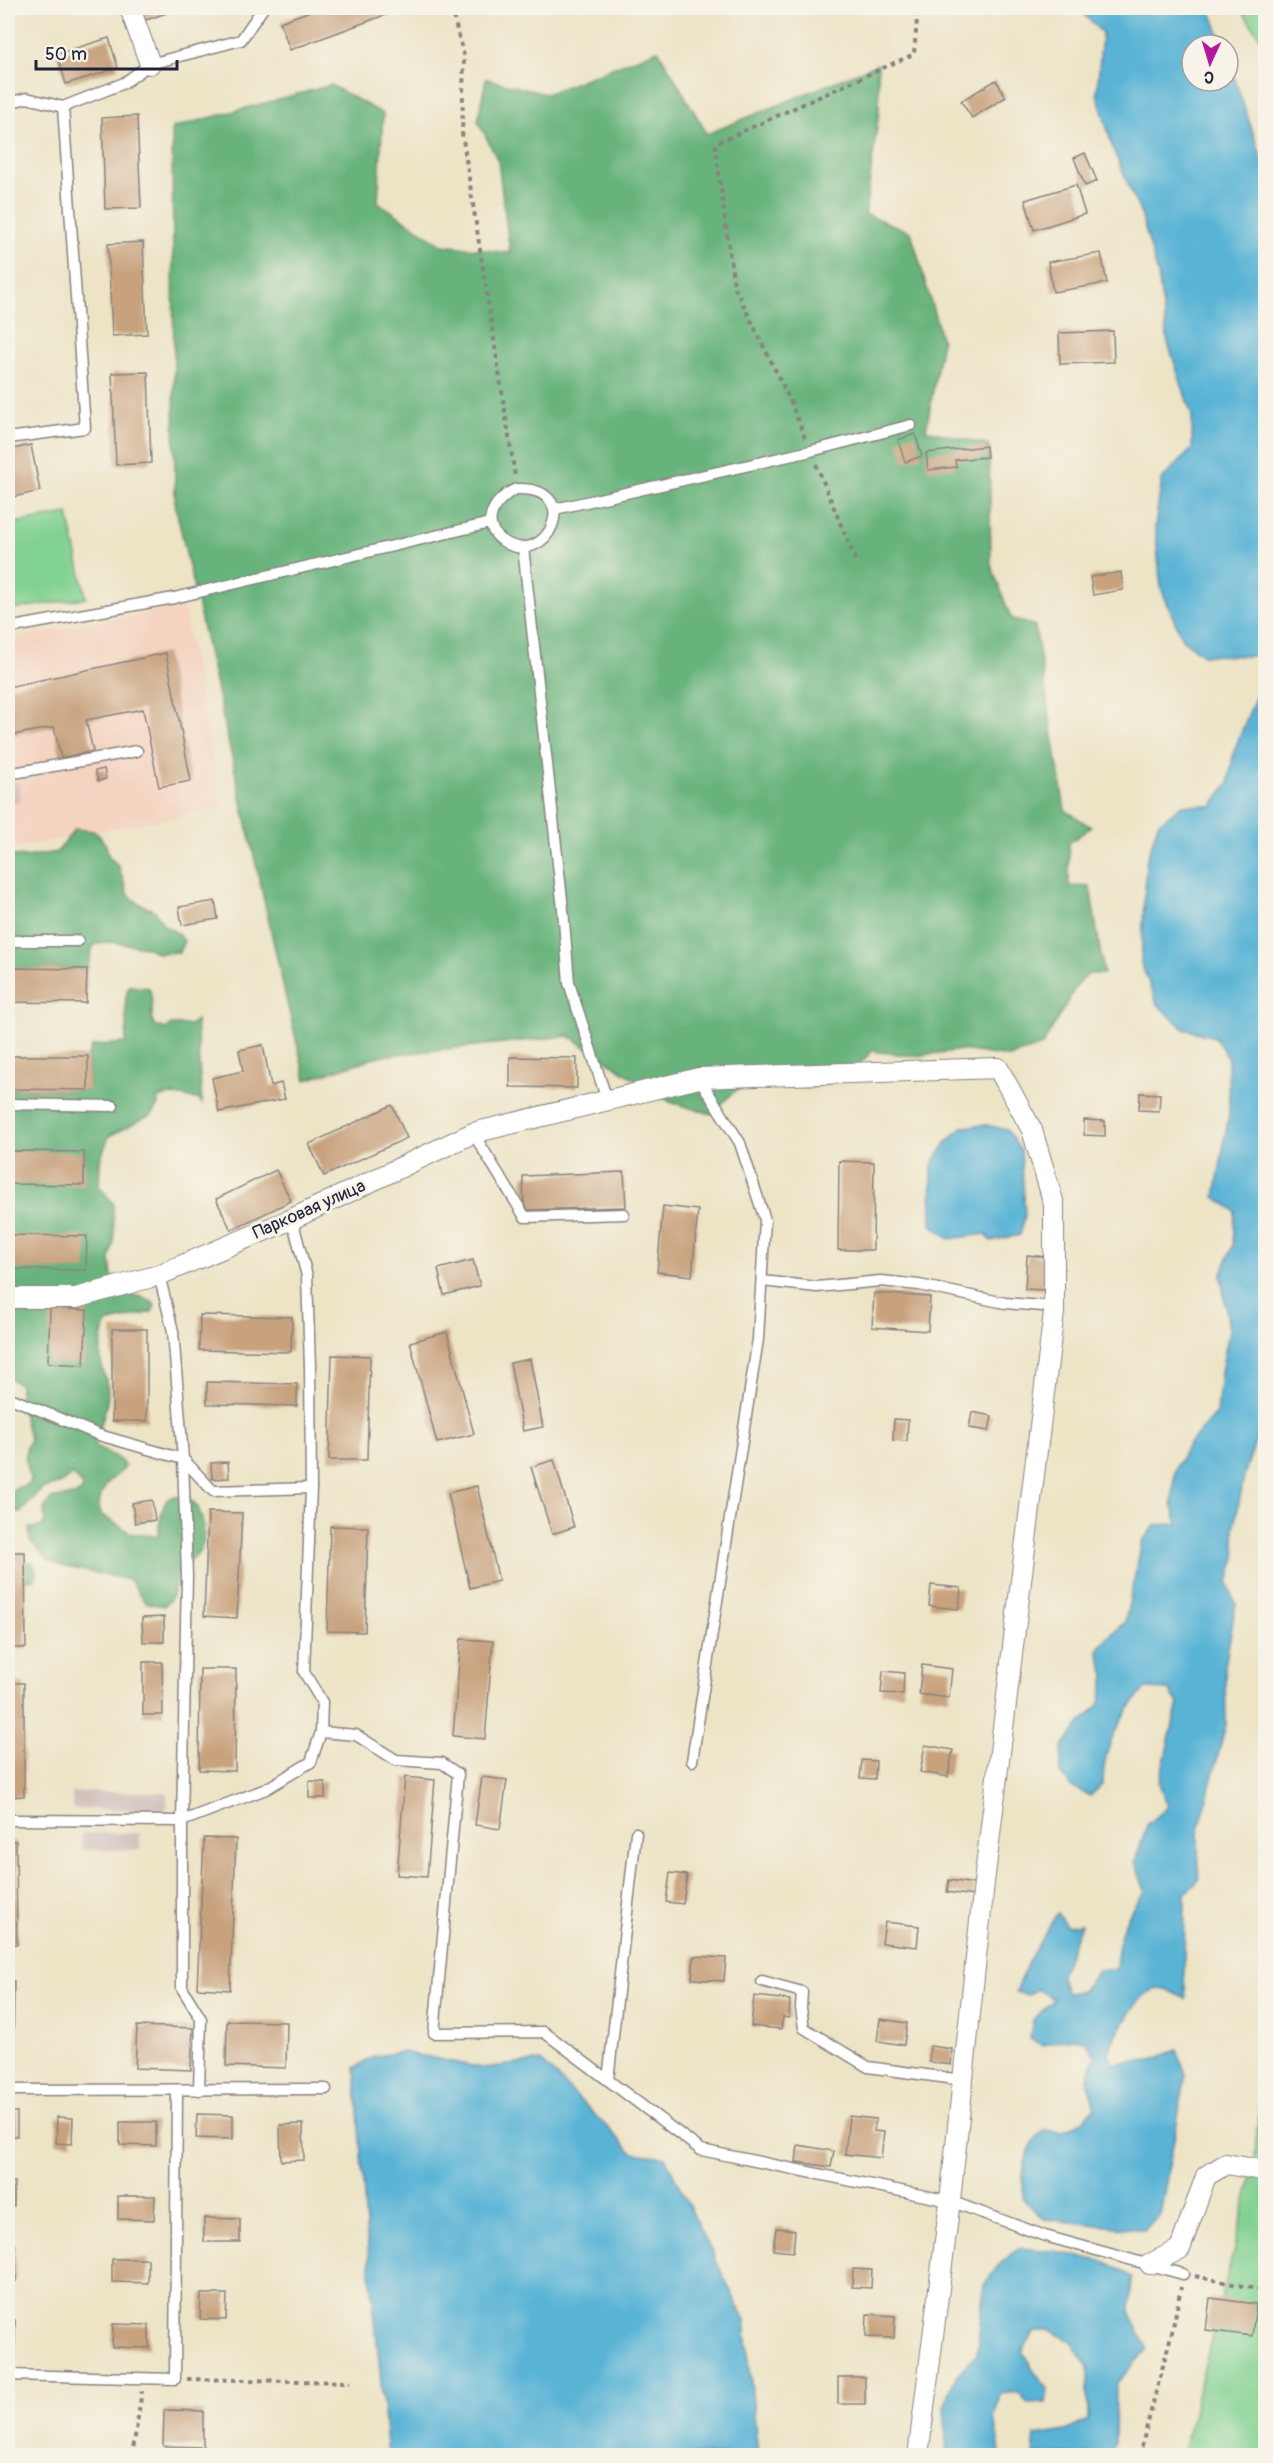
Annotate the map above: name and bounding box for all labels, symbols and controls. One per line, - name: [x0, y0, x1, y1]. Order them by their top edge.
- scale bar: [36, 33, 177, 71]
- north arrow: [1180, 33, 1240, 93]
- text: 50 m: [45, 43, 87, 66]
- text: С: [1203, 67, 1215, 87]
- street label: Парковая улица: [249, 1174, 369, 1245]

